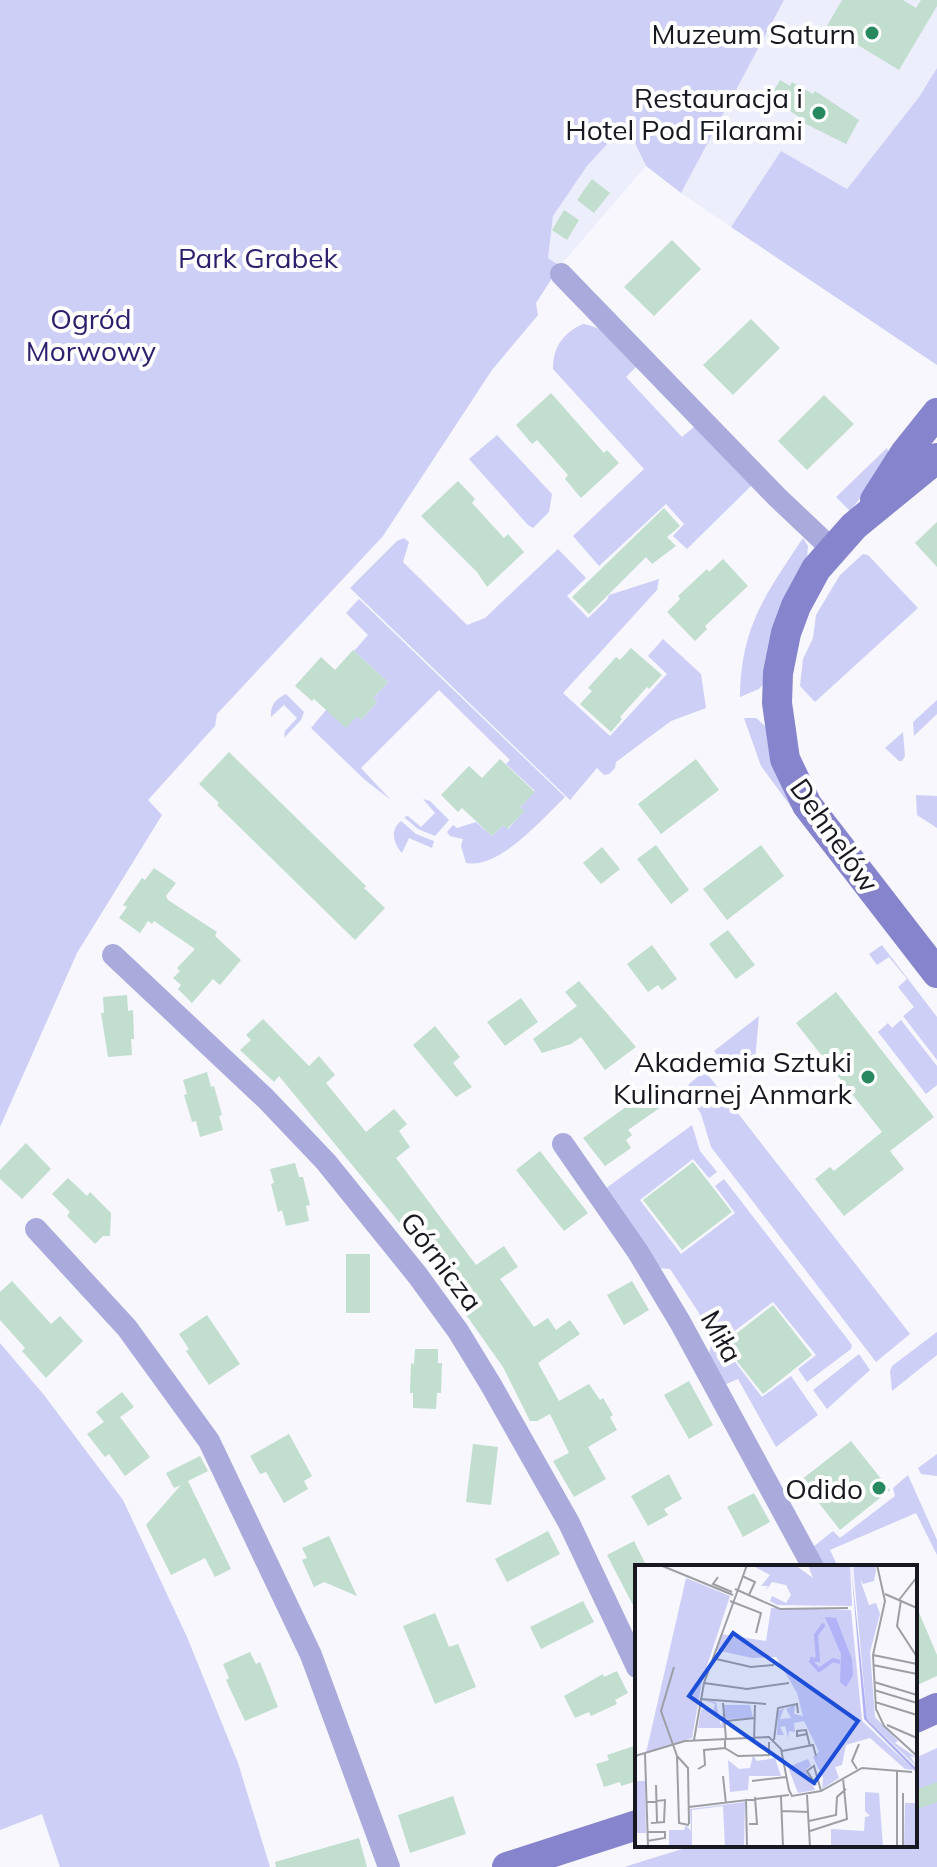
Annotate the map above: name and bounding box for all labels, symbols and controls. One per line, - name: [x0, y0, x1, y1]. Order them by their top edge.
- place label: Muzeum Saturn: [652, 16, 856, 51]
- marker: Muzeum Saturn: [863, 24, 881, 42]
- place label: Restauracja i Hotel Pod Filarami: [565, 80, 803, 147]
- marker: Restauracja i Hotel Pod Filarami: [810, 104, 828, 122]
- park label: Park Grabek: [178, 240, 339, 275]
- park label: Ogród Morwowy: [26, 301, 156, 368]
- street label: Dehnelów: [783, 771, 887, 899]
- place label: Akademia Sztuki Kulinarnej Anmark: [613, 1044, 853, 1111]
- marker: Akademia Sztuki Kulinarnej Anmark: [859, 1068, 877, 1086]
- street label: Górnicza: [393, 1205, 491, 1317]
- street label: Miła: [694, 1304, 750, 1368]
- place label: Odido: [785, 1471, 863, 1506]
- marker: Odido: [870, 1479, 888, 1497]
- inset map: [635, 1565, 917, 1847]

